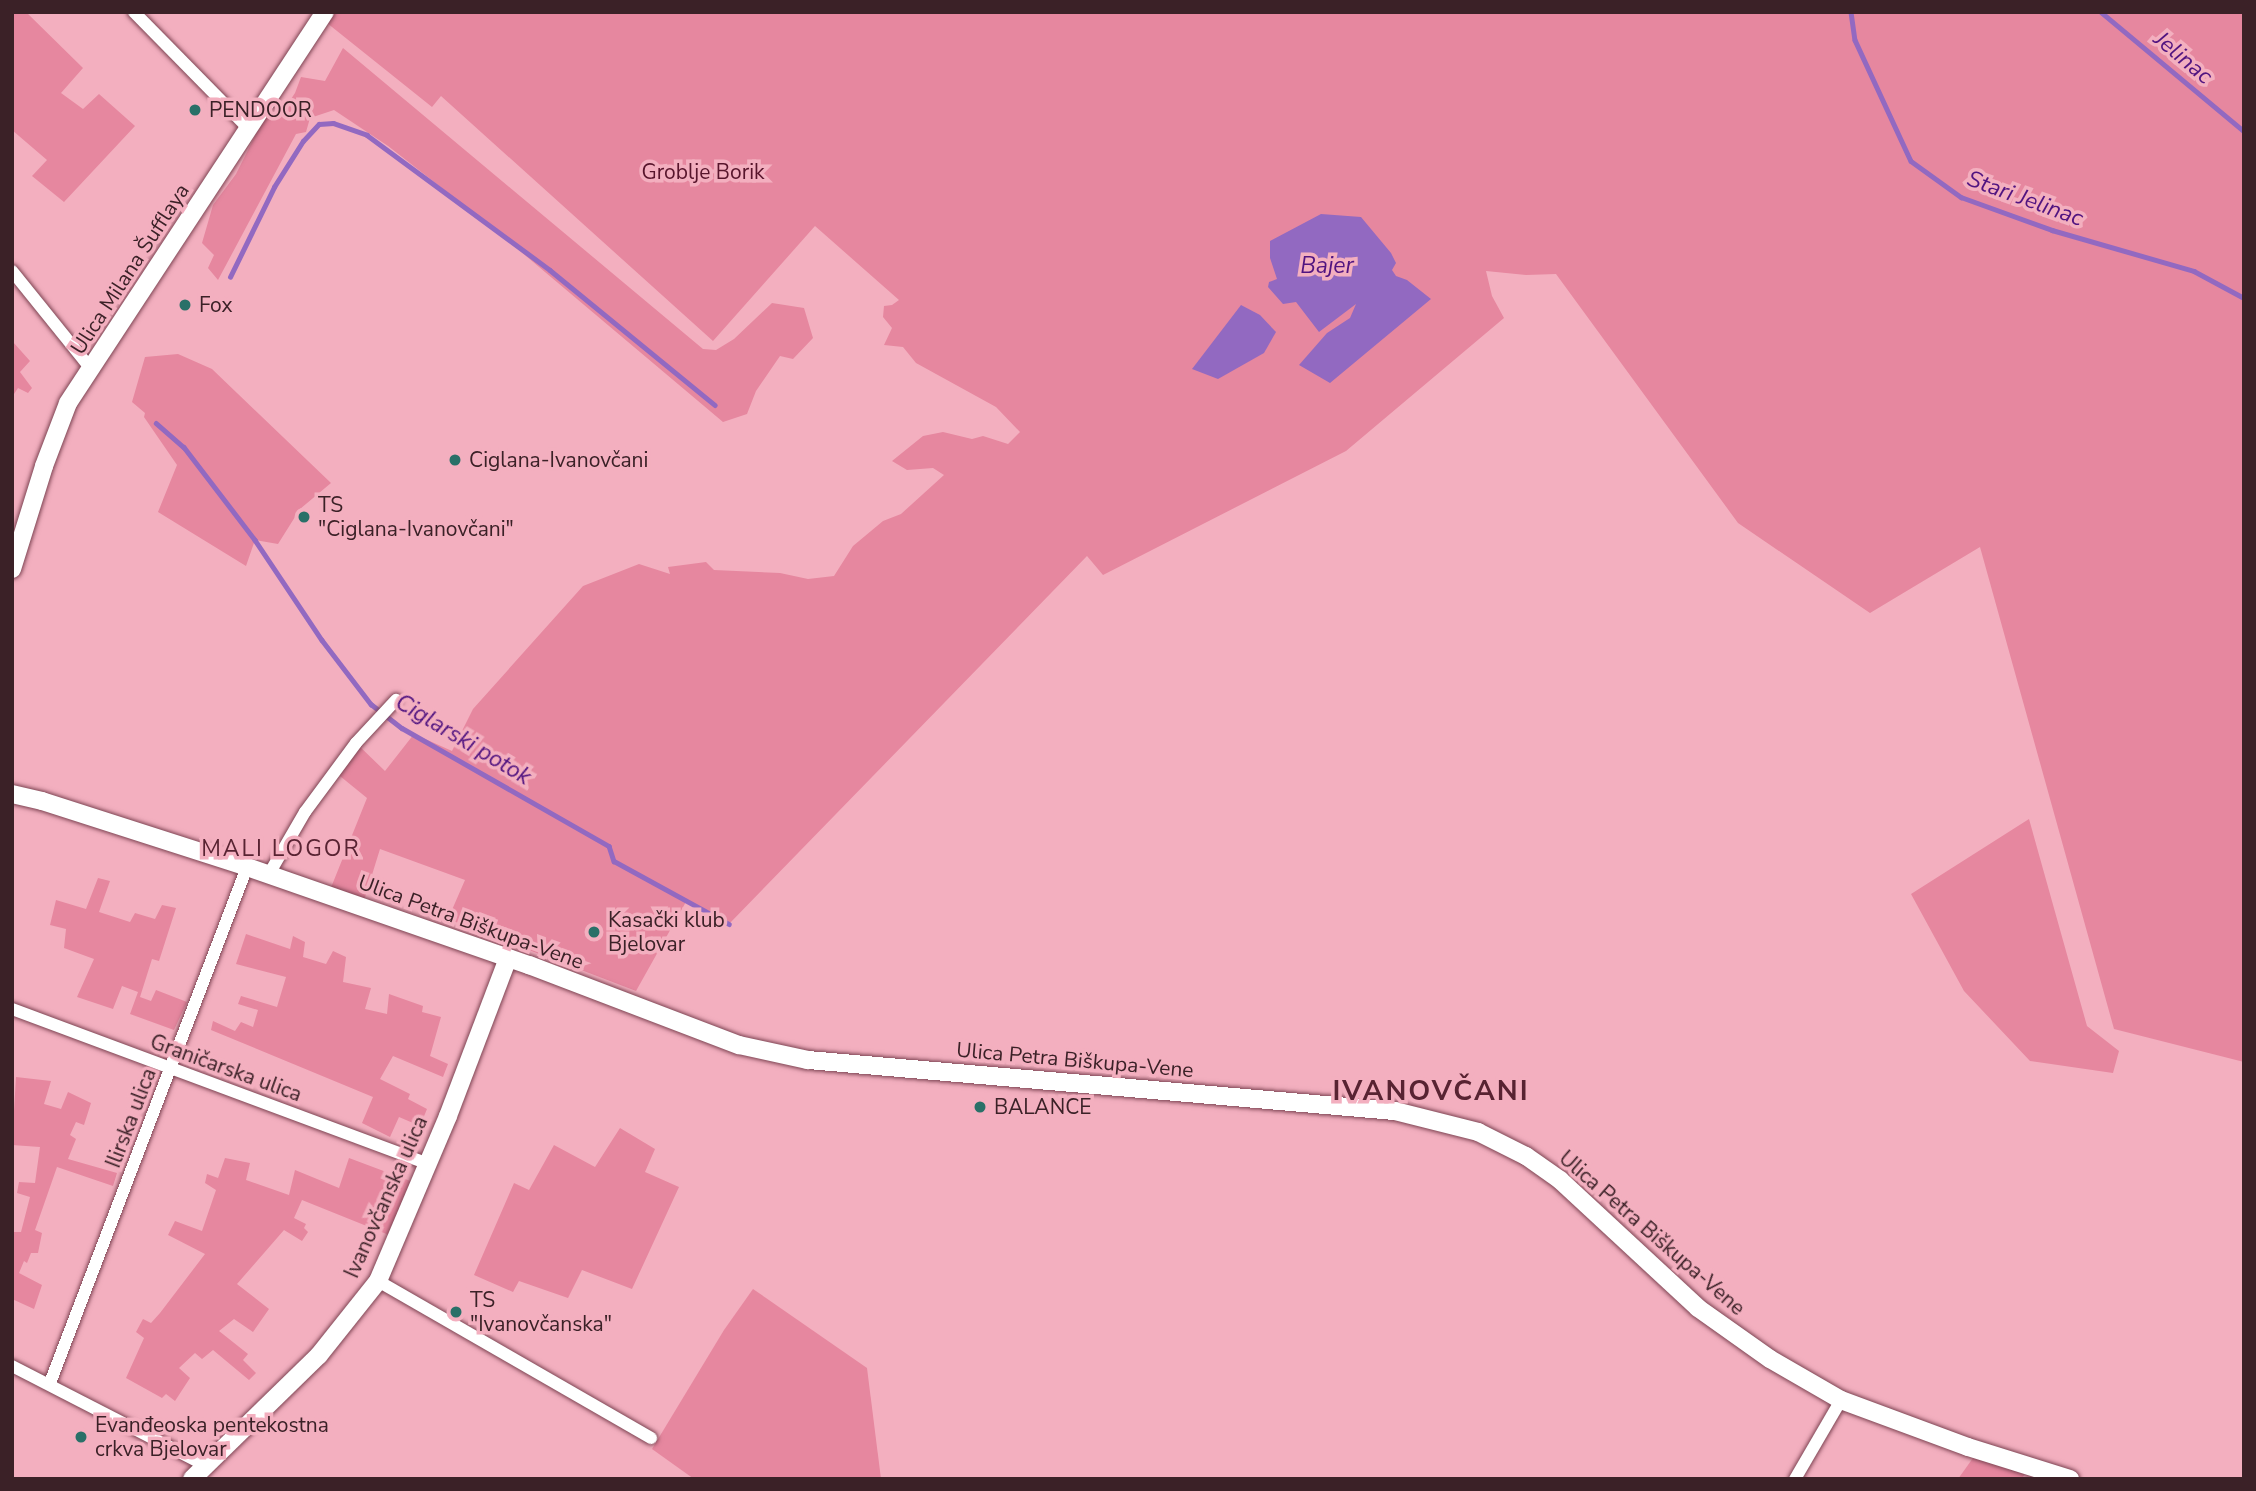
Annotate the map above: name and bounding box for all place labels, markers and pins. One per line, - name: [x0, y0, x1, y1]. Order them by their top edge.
- place label: PENDOOR: [209, 97, 312, 123]
- marker: PENDOOR: [187, 102, 203, 118]
- place label: Fox: [199, 292, 233, 318]
- marker: Fox: [177, 297, 193, 313]
- place label: Ciglana-Ivanovčani: [469, 447, 648, 473]
- marker: Ciglana-Ivanovčani: [447, 452, 463, 468]
- place label: TS "Ciglana-Ivanovčani": [318, 492, 514, 542]
- marker: TS "Ciglana-Ivanovčani": [296, 509, 312, 525]
- place label: Kasački klub Bjelovar: [608, 907, 725, 957]
- marker: Kasački klub Bjelovar: [586, 924, 602, 940]
- place label: BALANCE: [994, 1094, 1092, 1120]
- marker: BALANCE: [972, 1099, 988, 1115]
- place label: TS "Ivanovčanska": [470, 1287, 612, 1337]
- marker: TS "Ivanovčanska": [448, 1304, 464, 1320]
- place label: Evanđeoska pentekostna crkva Bjelovar: [95, 1412, 329, 1462]
- marker: Evanđeoska pentekostna crkva Bjelovar: [73, 1429, 89, 1445]

